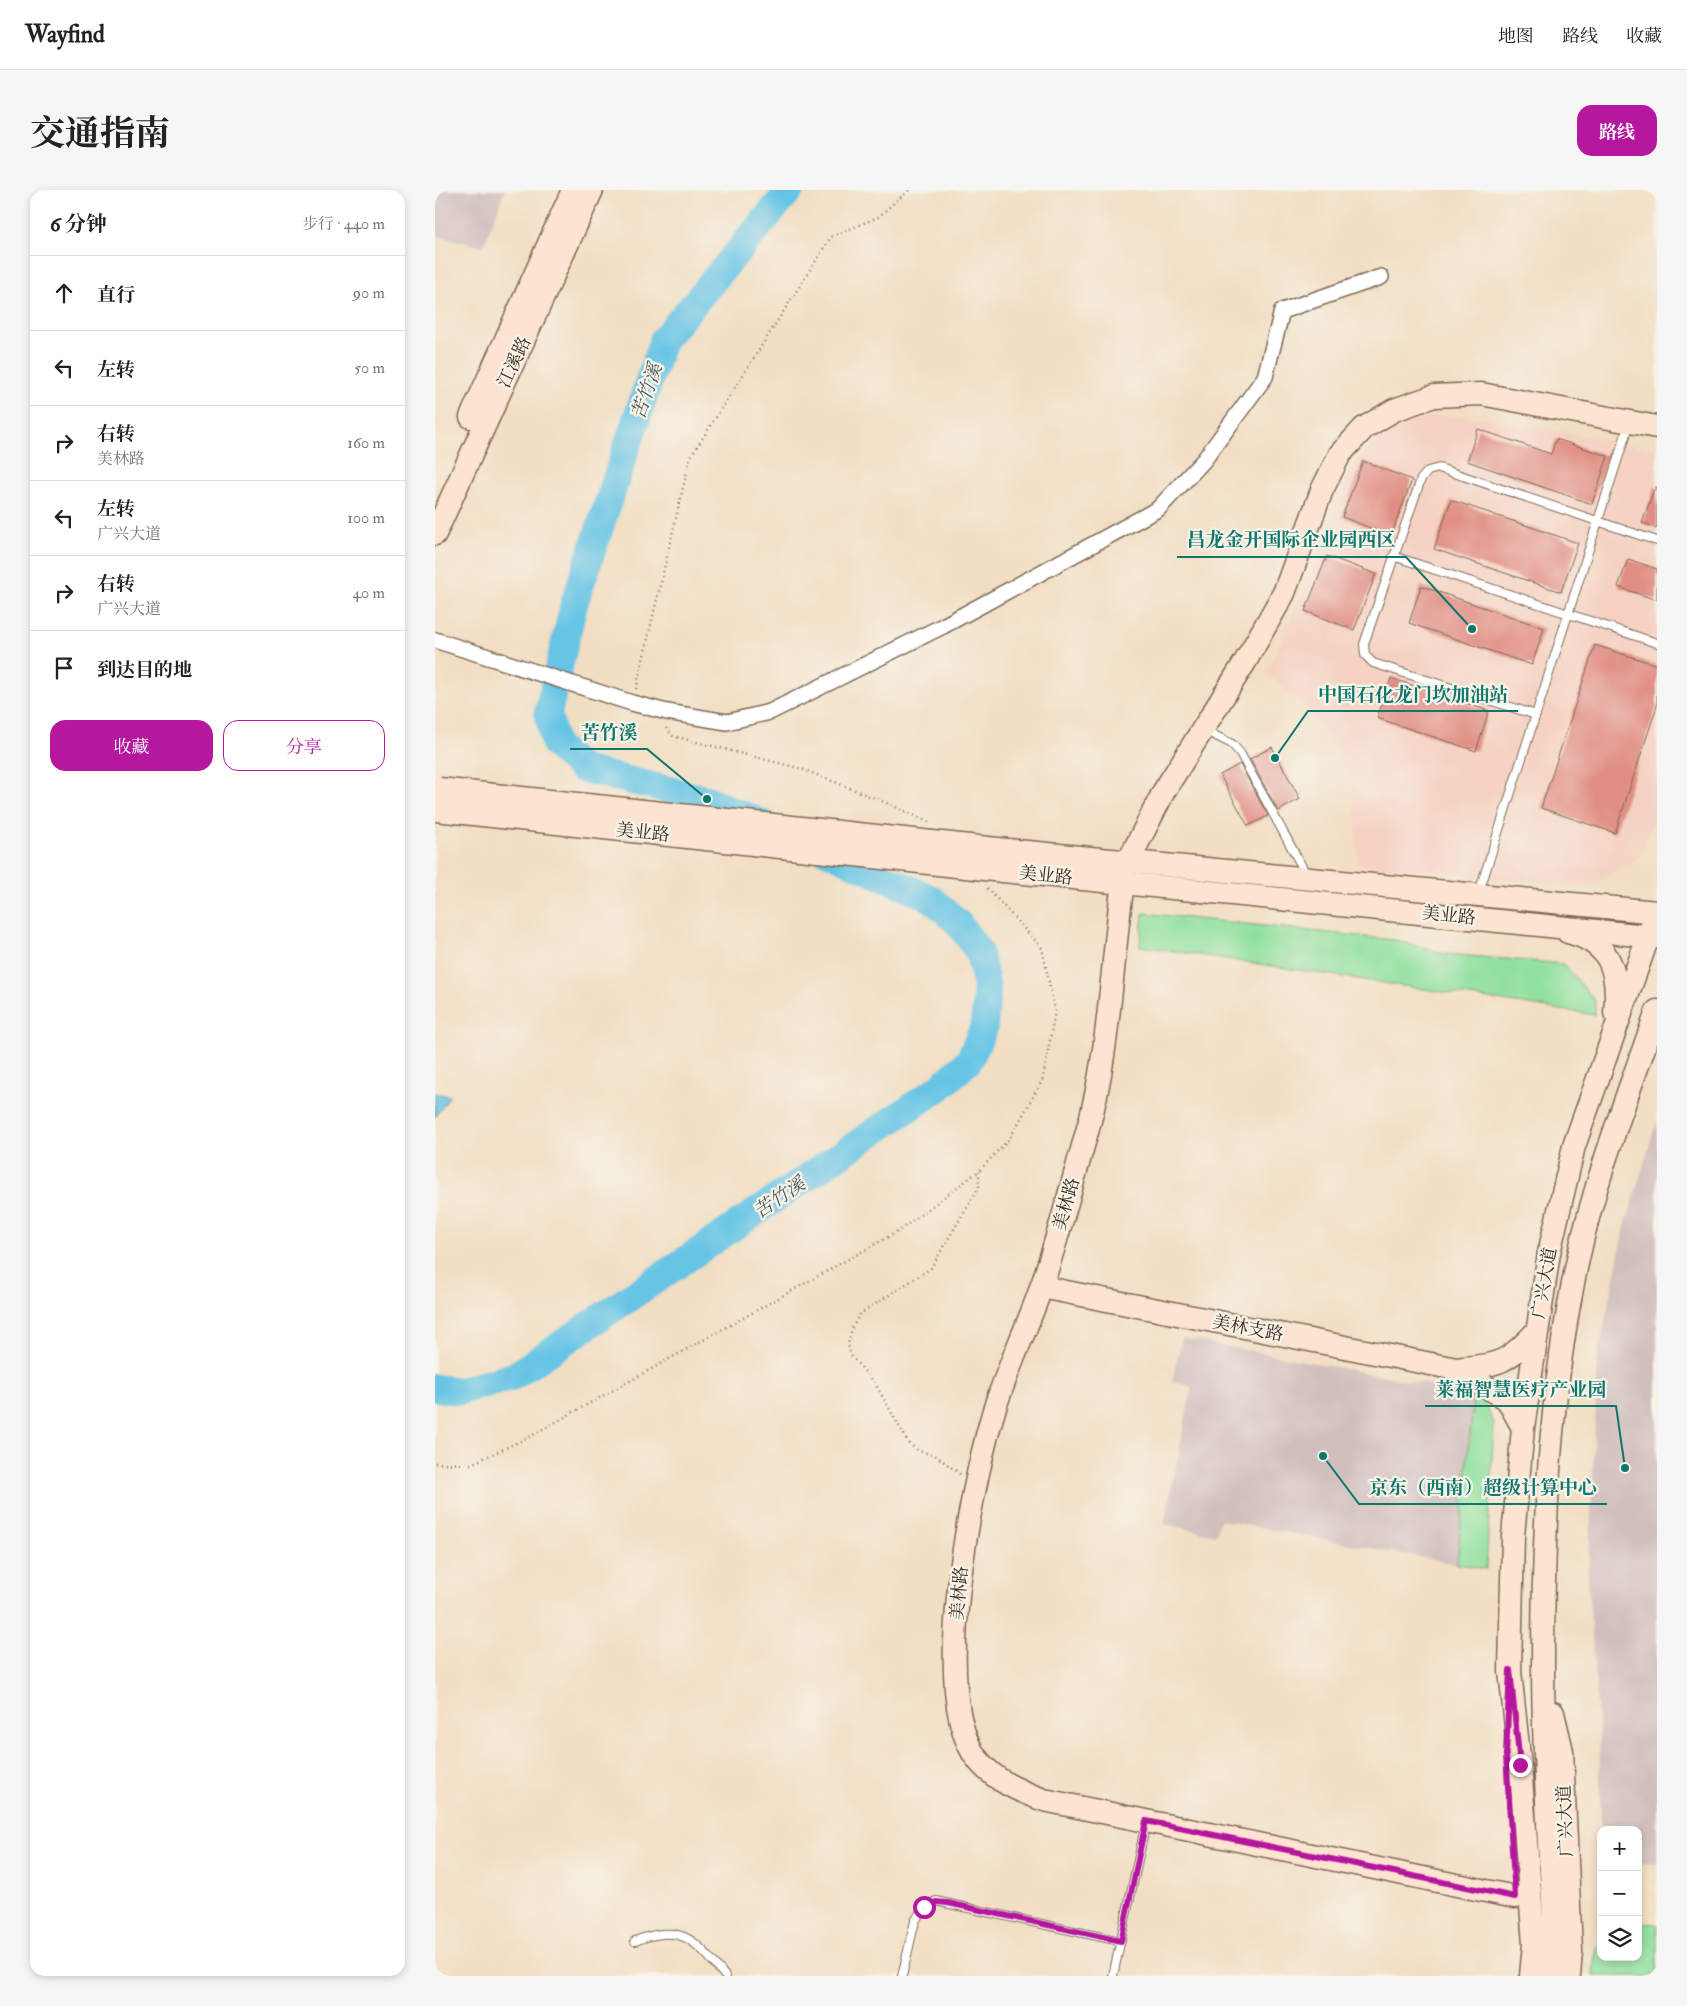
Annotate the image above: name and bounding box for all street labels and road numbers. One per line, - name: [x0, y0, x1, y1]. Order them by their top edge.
- street label: 江溪路: [493, 333, 536, 392]
- street label: 美业路: [615, 818, 671, 847]
- street label: 美业路: [1018, 861, 1074, 890]
- street label: 美业路: [1421, 901, 1477, 930]
- street label: 美林路: [1048, 1175, 1085, 1233]
- street label: 广兴大道: [1527, 1246, 1562, 1321]
- street label: 美林支路: [1210, 1310, 1285, 1347]
- street label: 美林路: [946, 1565, 973, 1621]
- street label: 广兴大道: [1553, 1785, 1578, 1857]

